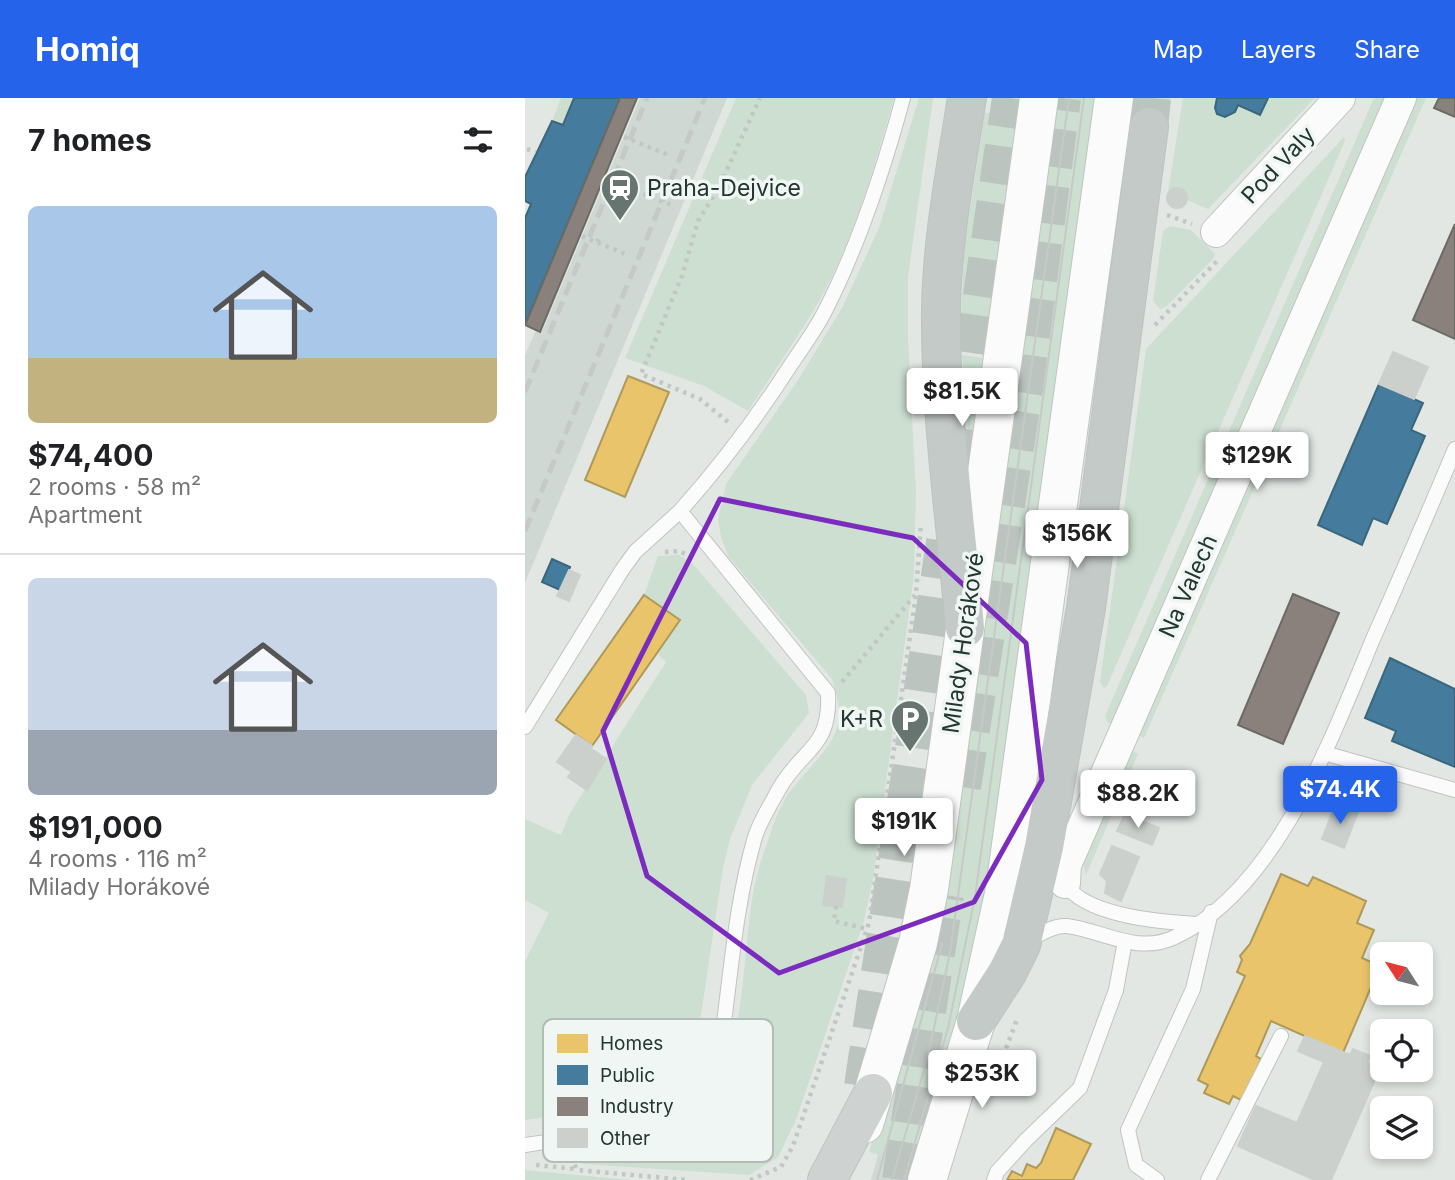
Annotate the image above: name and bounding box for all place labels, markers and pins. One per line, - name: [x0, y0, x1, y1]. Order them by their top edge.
- station icon: Praha-Dejvice: [599, 167, 641, 222]
- place label: Praha-Dejvice: [647, 174, 801, 202]
- pin: $81.5K: [905, 368, 1019, 428]
- pin: $129K: [1208, 432, 1306, 492]
- pin: $156K: [1028, 510, 1126, 570]
- parking icon: K+R: [889, 698, 931, 753]
- place label: K+R: [840, 705, 883, 733]
- pin: $74.4K: [1283, 766, 1397, 826]
- pin: $88.2K: [1081, 770, 1195, 830]
- pin: $191K: [855, 798, 953, 858]
- pin: $253K: [933, 1051, 1031, 1110]

